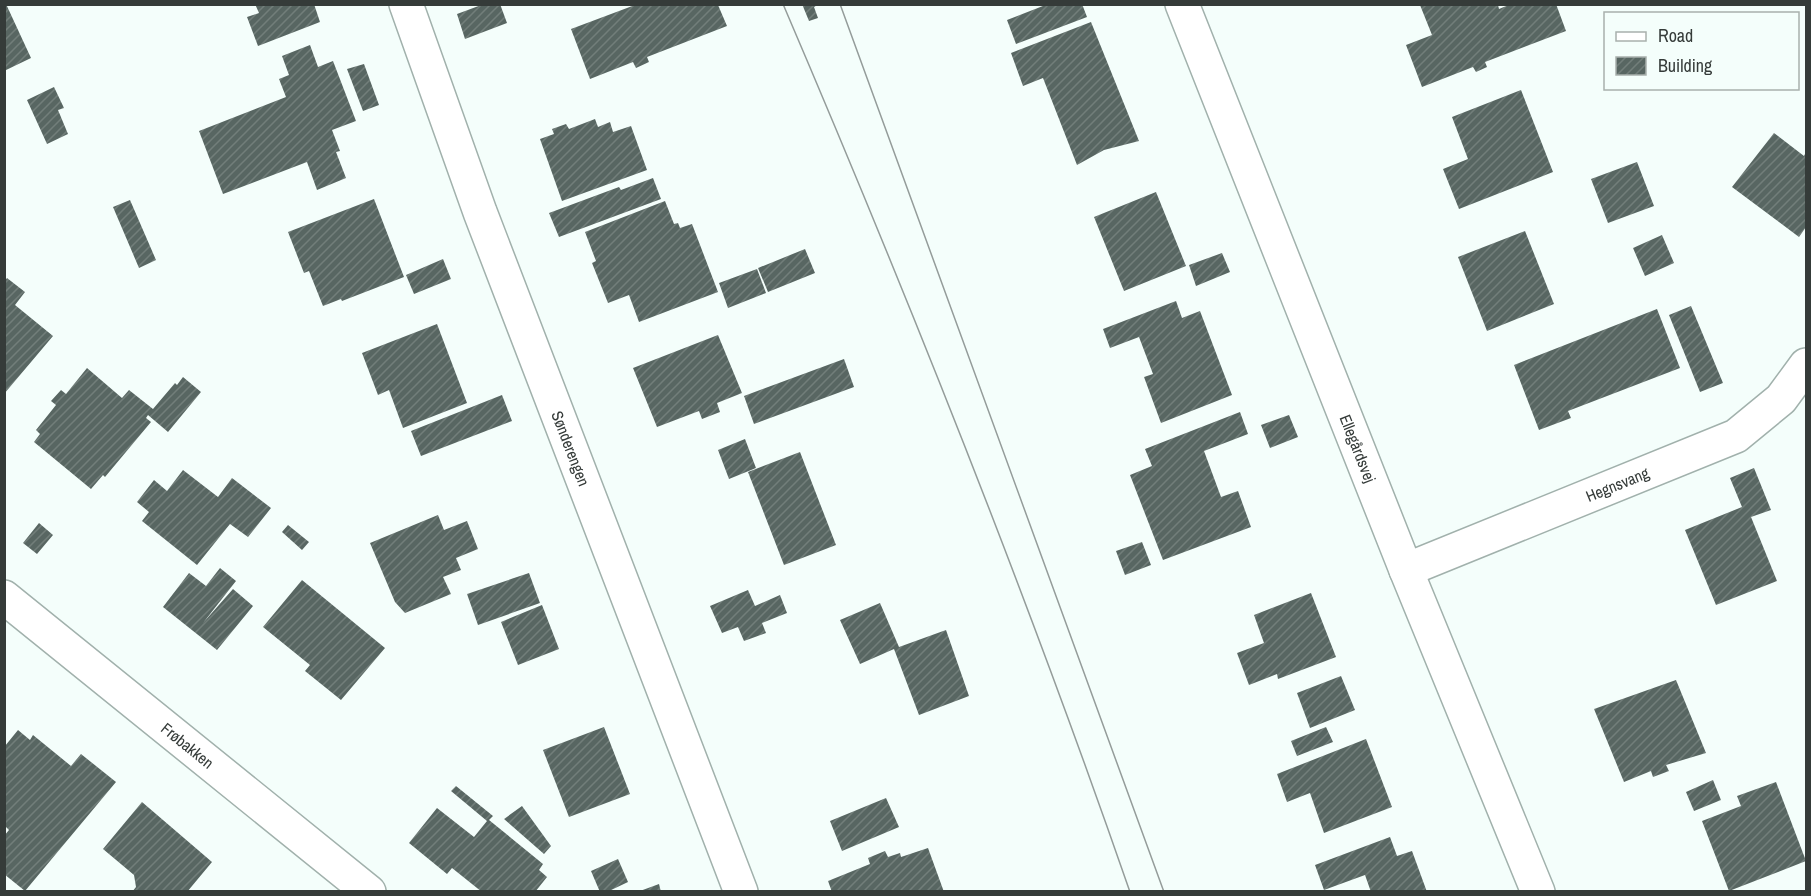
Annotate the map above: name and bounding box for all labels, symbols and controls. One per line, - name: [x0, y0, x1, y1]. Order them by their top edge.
- legend: [1604, 12, 1799, 90]
- text: Road: [1658, 23, 1693, 48]
- text: Building: [1658, 53, 1713, 78]
- street label: Sønderengen: [546, 408, 595, 489]
- street label: Ellegårdsvej: [1335, 411, 1381, 486]
- street label: Hegnsvang: [1582, 461, 1653, 507]
- street label: Frøbakken: [157, 717, 219, 773]

